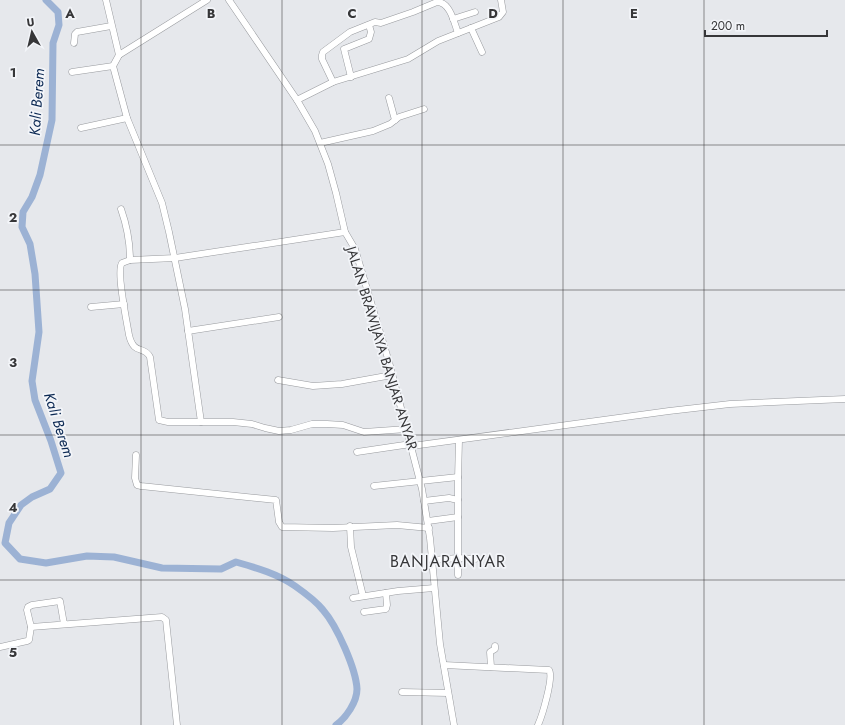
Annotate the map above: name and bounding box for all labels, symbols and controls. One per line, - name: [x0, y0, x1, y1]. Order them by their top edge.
- text: A: [64, 4, 75, 23]
- text: B: [207, 4, 216, 23]
- text: C: [347, 4, 357, 23]
- text: D: [488, 4, 498, 23]
- text: E: [630, 4, 638, 23]
- north arrow: [12, 12, 52, 52]
- scale bar: [705, 12, 827, 38]
- text: U: [26, 14, 36, 31]
- text: 200 m: [711, 17, 745, 35]
- text: 1: [10, 63, 16, 82]
- water label: Kali Berem: [24, 68, 50, 136]
- text: 2: [9, 208, 17, 227]
- street label: JALAN BRAWIJAYA BANJAR ANYAR: [341, 242, 423, 452]
- text: 3: [9, 353, 17, 372]
- water label: Kali Berem: [38, 390, 80, 460]
- text: 4: [8, 498, 18, 517]
- district label: BANJARANYAR: [390, 550, 506, 573]
- text: 5: [9, 643, 17, 662]

